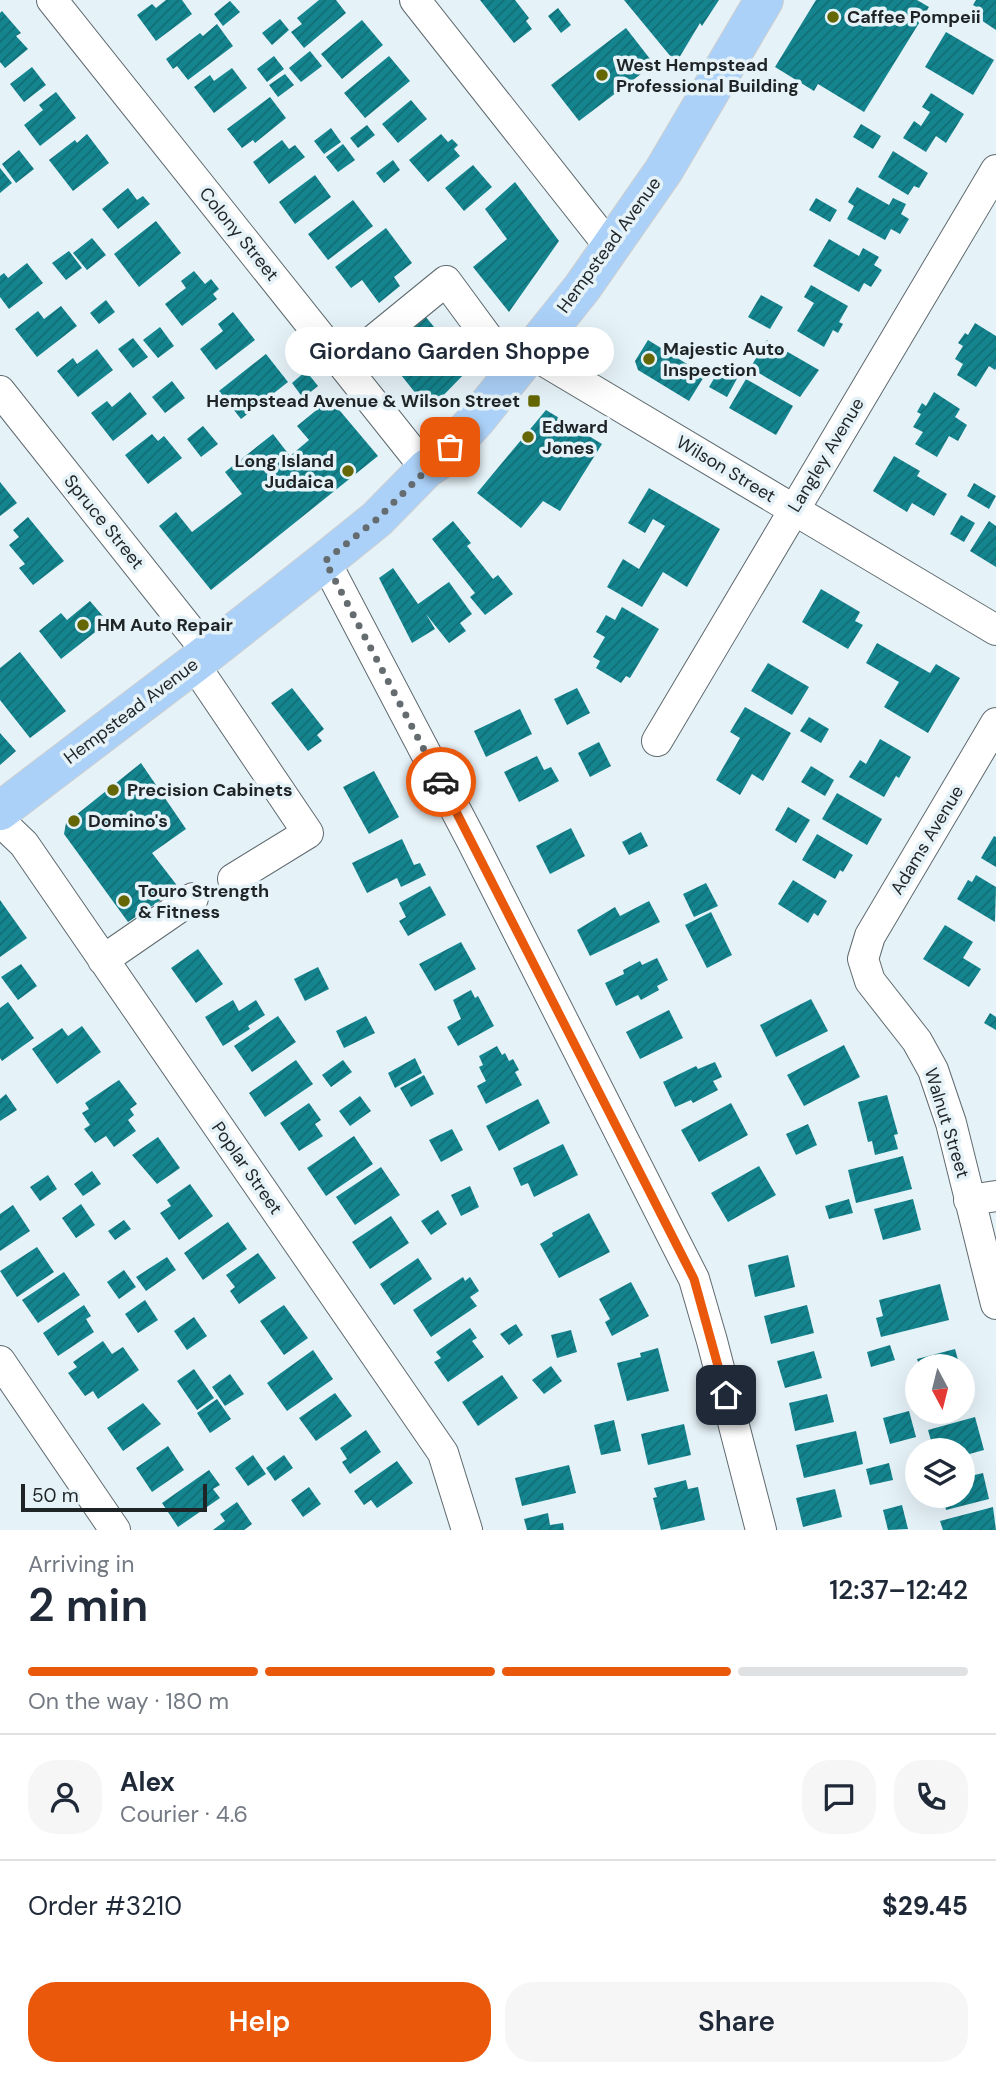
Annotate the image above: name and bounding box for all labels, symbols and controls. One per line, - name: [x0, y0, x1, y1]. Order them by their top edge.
- place label: Caffee Pompeii: [847, 5, 981, 29]
- marker: Caffee Pompeii: [825, 9, 841, 25]
- place label: West Hempstead Professional Building: [616, 53, 799, 98]
- marker: West Hempstead Professional Building: [594, 67, 610, 83]
- street label: Hempstead Avenue: [552, 172, 666, 318]
- street label: Colony Street: [194, 182, 284, 286]
- callout: Giordano Garden Shoppe: [286, 328, 614, 377]
- text: Giordano Garden Shoppe: [309, 336, 590, 366]
- place label: Majestic Auto Inspection: [663, 337, 785, 382]
- marker: Majestic Auto Inspection: [641, 351, 657, 367]
- place label: Hempstead Avenue & Wilson Street: [206, 389, 520, 413]
- marker: Hempstead Avenue & Wilson Street: [526, 393, 542, 409]
- street label: Langley Avenue: [782, 393, 870, 517]
- place label: Edward Jones: [542, 415, 608, 460]
- pin: [420, 417, 480, 477]
- icon: bag: [431, 428, 469, 466]
- marker: Edward Jones: [520, 429, 536, 445]
- street label: Wilson Street: [672, 430, 780, 508]
- place label: Long Island Judaica: [235, 449, 334, 494]
- marker: Long Island Judaica: [340, 463, 356, 479]
- street label: Spruce Street: [58, 470, 150, 574]
- place label: HM Auto Repair: [97, 613, 233, 637]
- marker: HM Auto Repair: [75, 617, 91, 633]
- street label: Hempstead Avenue: [59, 653, 203, 769]
- courier: [406, 747, 476, 817]
- icon: car: [422, 763, 460, 801]
- place label: Precision Cabinets: [127, 778, 293, 802]
- street label: Adams Avenue: [885, 781, 969, 899]
- marker: Precision Cabinets: [105, 782, 121, 798]
- place label: Domino's: [88, 809, 168, 833]
- marker: Domino's: [66, 813, 82, 829]
- place label: Touro Strength & Fitness: [138, 879, 269, 924]
- marker: Touro Strength & Fitness: [116, 893, 132, 909]
- street label: Walnut Street: [919, 1065, 975, 1181]
- street label: Poplar Street: [206, 1117, 288, 1219]
- north arrow: [905, 1354, 975, 1424]
- map controls: [905, 1354, 975, 1508]
- pin: [696, 1365, 756, 1425]
- icon: home: [707, 1376, 745, 1414]
- button: layers: [905, 1438, 975, 1508]
- scale bar: [21, 1481, 206, 1513]
- text: 50 m: [32, 1483, 79, 1508]
- text: Arriving in: [28, 1549, 134, 1579]
- text: 12:37–12:42: [829, 1573, 968, 1607]
- text: 2 min: [28, 1575, 148, 1635]
- text: On the way · 180 m: [28, 1686, 229, 1716]
- button: person: [28, 1760, 102, 1834]
- button: chat: [802, 1760, 876, 1834]
- button: phone: [894, 1760, 968, 1834]
- text: Alex: [120, 1765, 175, 1799]
- text: Courier · 4.6: [120, 1799, 248, 1829]
- text: Order #3210: [28, 1889, 182, 1923]
- text: $29.45: [882, 1889, 968, 1923]
- button: Help: [28, 1982, 491, 2062]
- button: Share: [505, 1982, 968, 2062]

